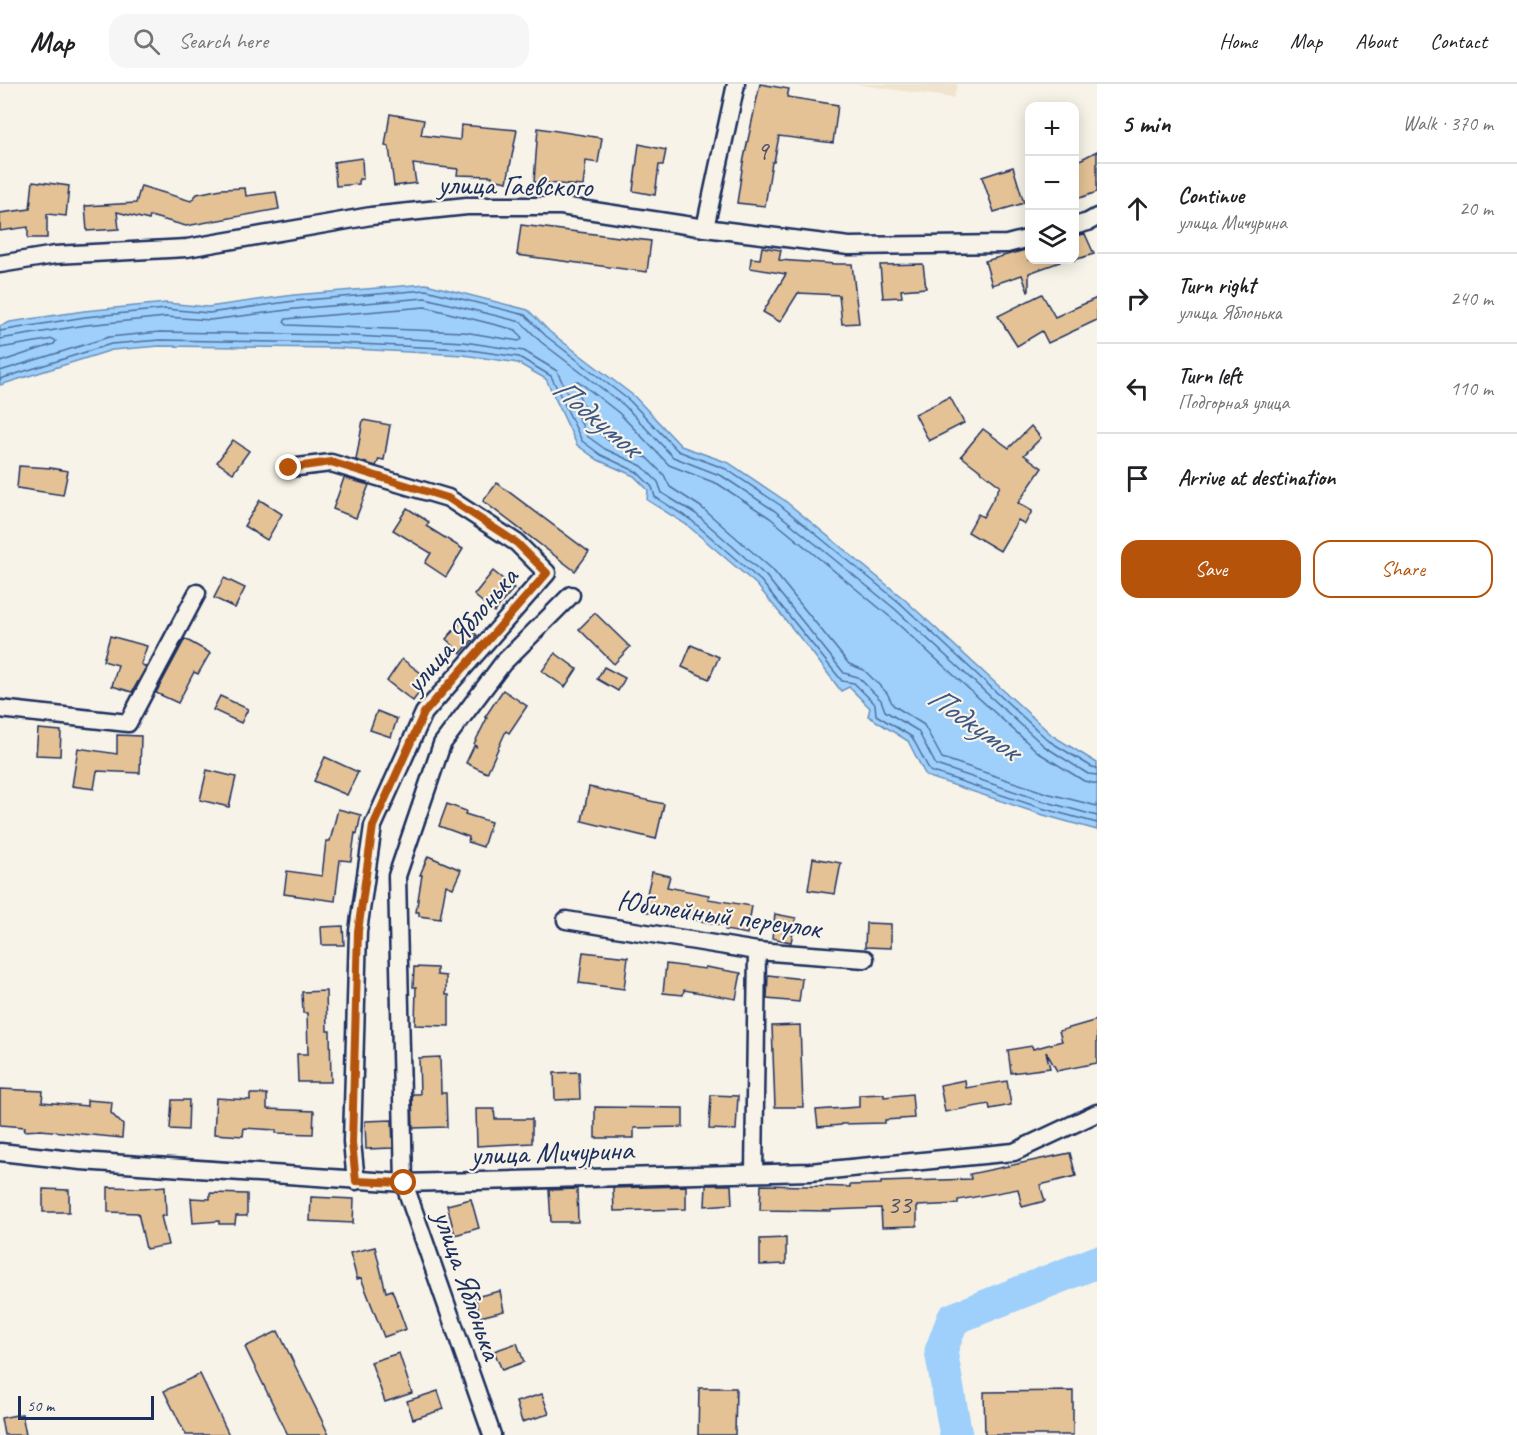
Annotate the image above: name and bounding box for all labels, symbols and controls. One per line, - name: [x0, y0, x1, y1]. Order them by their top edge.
- search box: [109, 14, 529, 68]
- text: Map: [30, 24, 73, 59]
- icon: search: [130, 25, 163, 58]
- text: Search here: [178, 27, 268, 55]
- text: Home: [1219, 28, 1257, 54]
- text: Map: [1290, 28, 1322, 54]
- text: About: [1355, 28, 1397, 54]
- text: Contact: [1430, 28, 1487, 54]
- map controls: [1025, 102, 1079, 264]
- button: +: [1025, 102, 1079, 156]
- text: 5 min: [1121, 107, 1170, 140]
- text: Walk · 370 m: [1403, 111, 1493, 136]
- house number: 9: [756, 133, 770, 167]
- button: −: [1025, 156, 1079, 210]
- street label: улица Гаевского: [435, 165, 594, 205]
- text: Continue: [1178, 182, 1244, 210]
- icon: ahead: [1121, 192, 1154, 225]
- text: 20 m: [1459, 196, 1493, 221]
- button: layers: [1025, 210, 1079, 264]
- text: улица Мичурина: [1178, 210, 1287, 235]
- text: Turn right: [1178, 272, 1255, 300]
- icon: right: [1121, 282, 1154, 315]
- text: 240 m: [1450, 286, 1493, 311]
- text: улица Яблонька: [1178, 300, 1282, 325]
- text: Turn left: [1178, 362, 1242, 390]
- water label: Подкумок: [544, 368, 655, 470]
- icon: left: [1121, 372, 1154, 405]
- text: 110 m: [1450, 376, 1493, 401]
- text: Подгорная улица: [1178, 390, 1289, 415]
- route end: [275, 454, 301, 480]
- icon: arrive: [1121, 462, 1154, 495]
- text: Arrive at destination: [1178, 464, 1335, 492]
- button: Save: [1121, 540, 1301, 598]
- button: Share: [1313, 540, 1493, 598]
- street label: улица Яблонька: [394, 557, 528, 703]
- water label: Подкумок: [920, 676, 1033, 773]
- street label: Юбилейный переулок: [615, 881, 826, 947]
- street label: улица Мичурина: [468, 1130, 636, 1174]
- route start: [390, 1169, 416, 1195]
- house number: 33: [887, 1187, 913, 1221]
- street label: улица Яблонька: [424, 1203, 512, 1366]
- scale bar: [18, 1393, 154, 1420]
- text: 50 m: [27, 1396, 54, 1416]

